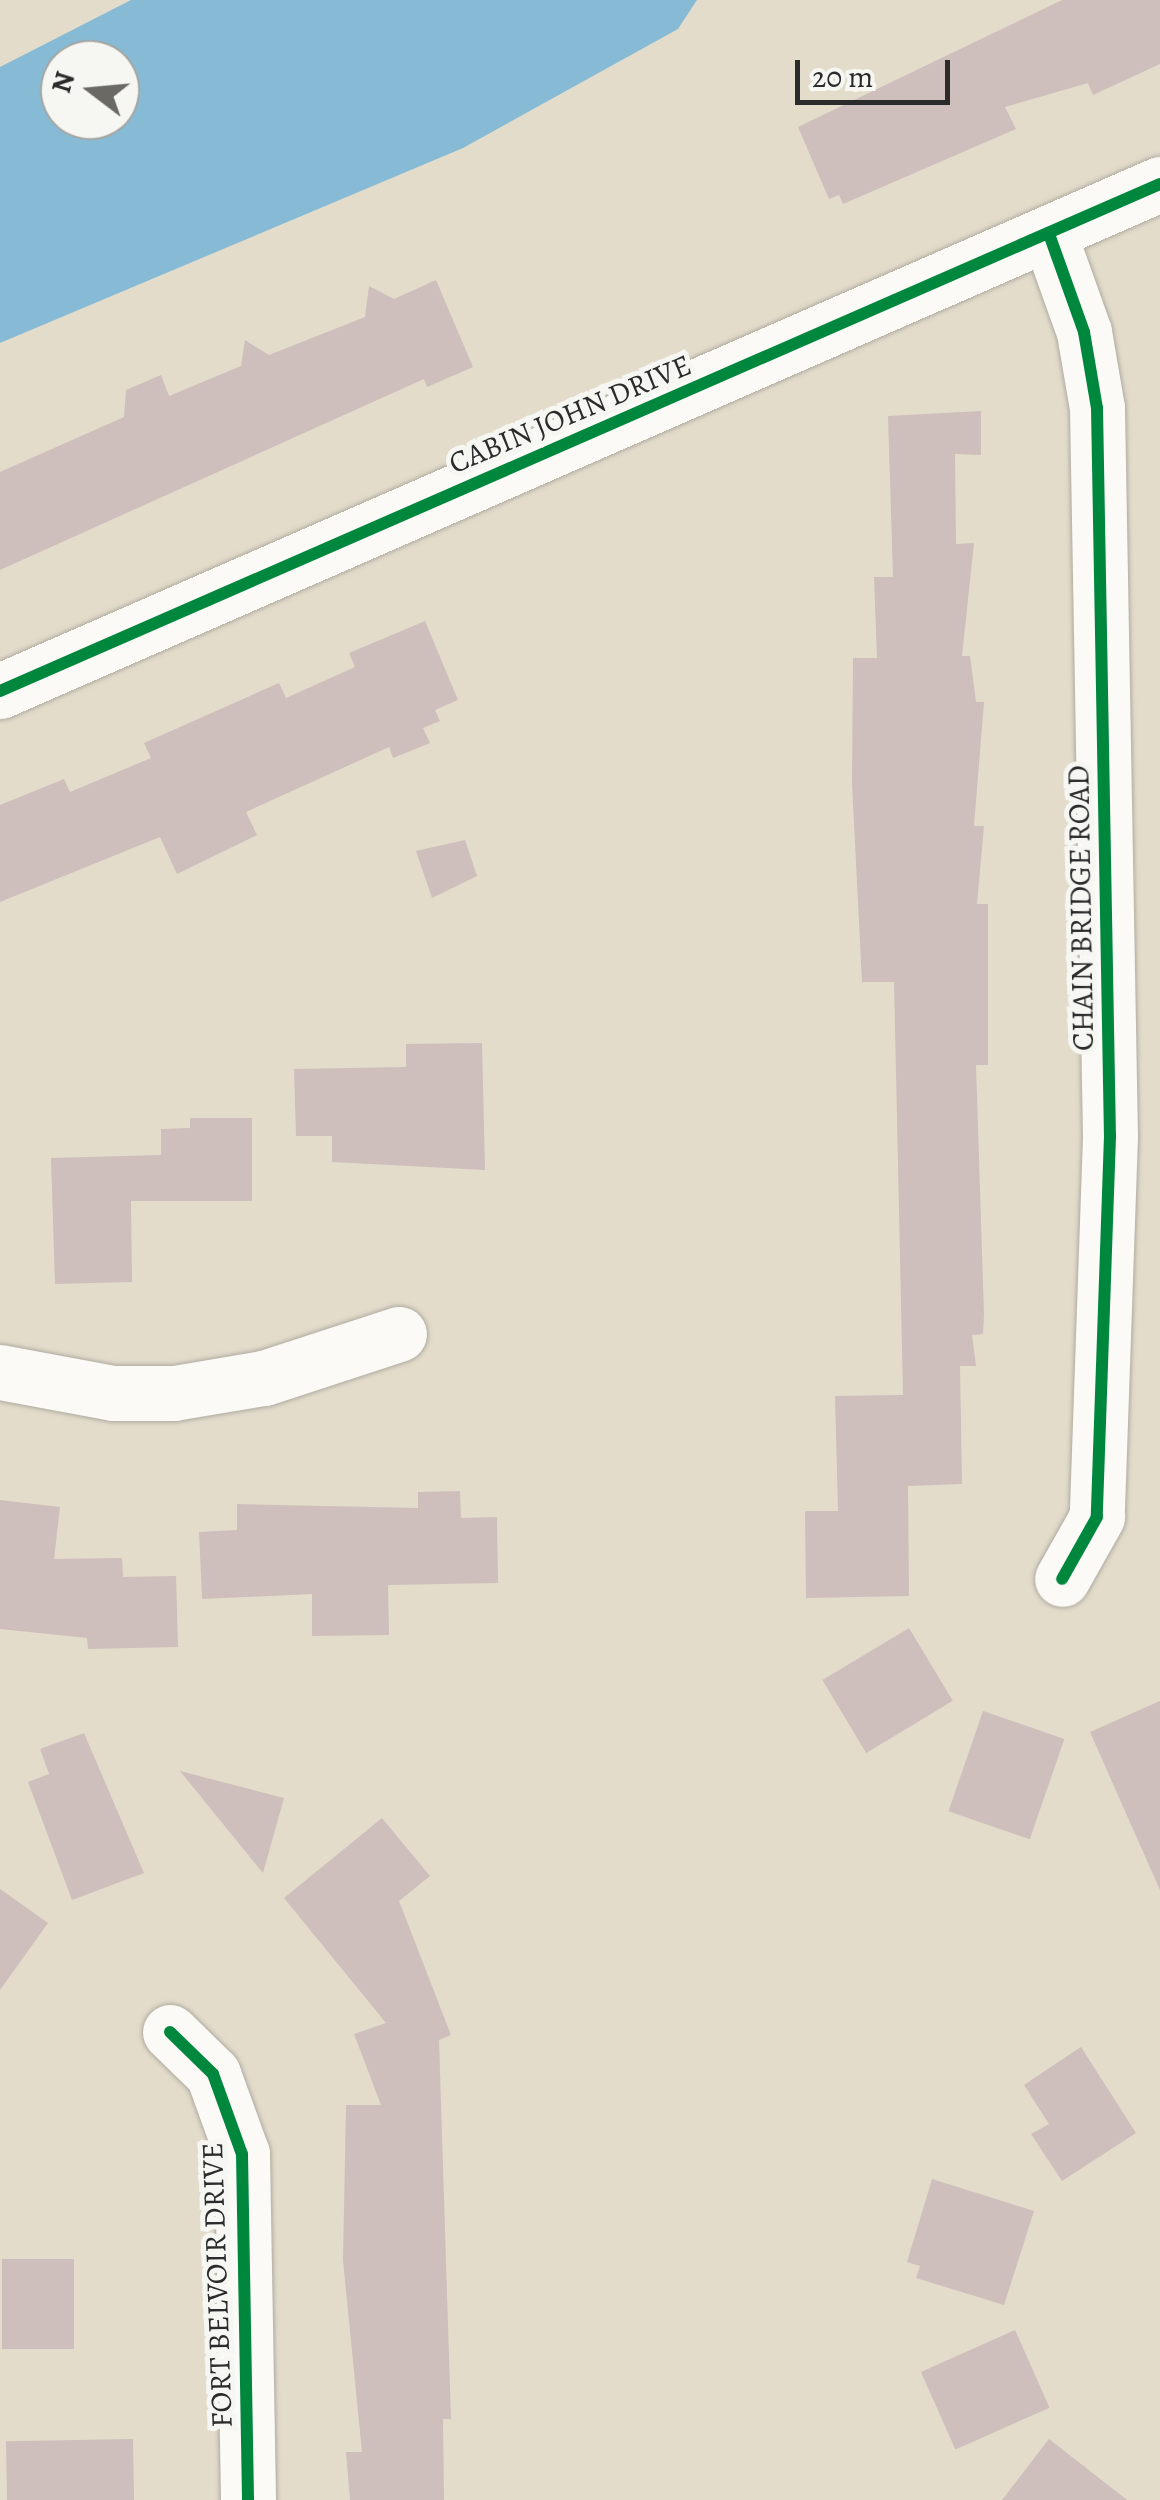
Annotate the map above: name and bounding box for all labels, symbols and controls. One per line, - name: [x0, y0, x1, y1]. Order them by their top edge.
- north arrow: [40, 40, 140, 140]
- scale bar: [800, 40, 955, 102]
- text: 20 m: [812, 57, 873, 97]
- text: N: [42, 67, 84, 97]
- street label: CABIN JOHN DRIVE: [444, 347, 696, 481]
- street label: CHAIN BRIDGE ROAD: [1061, 765, 1101, 1051]
- street label: FORT BELVOIR DRIVE: [194, 2142, 240, 2428]

